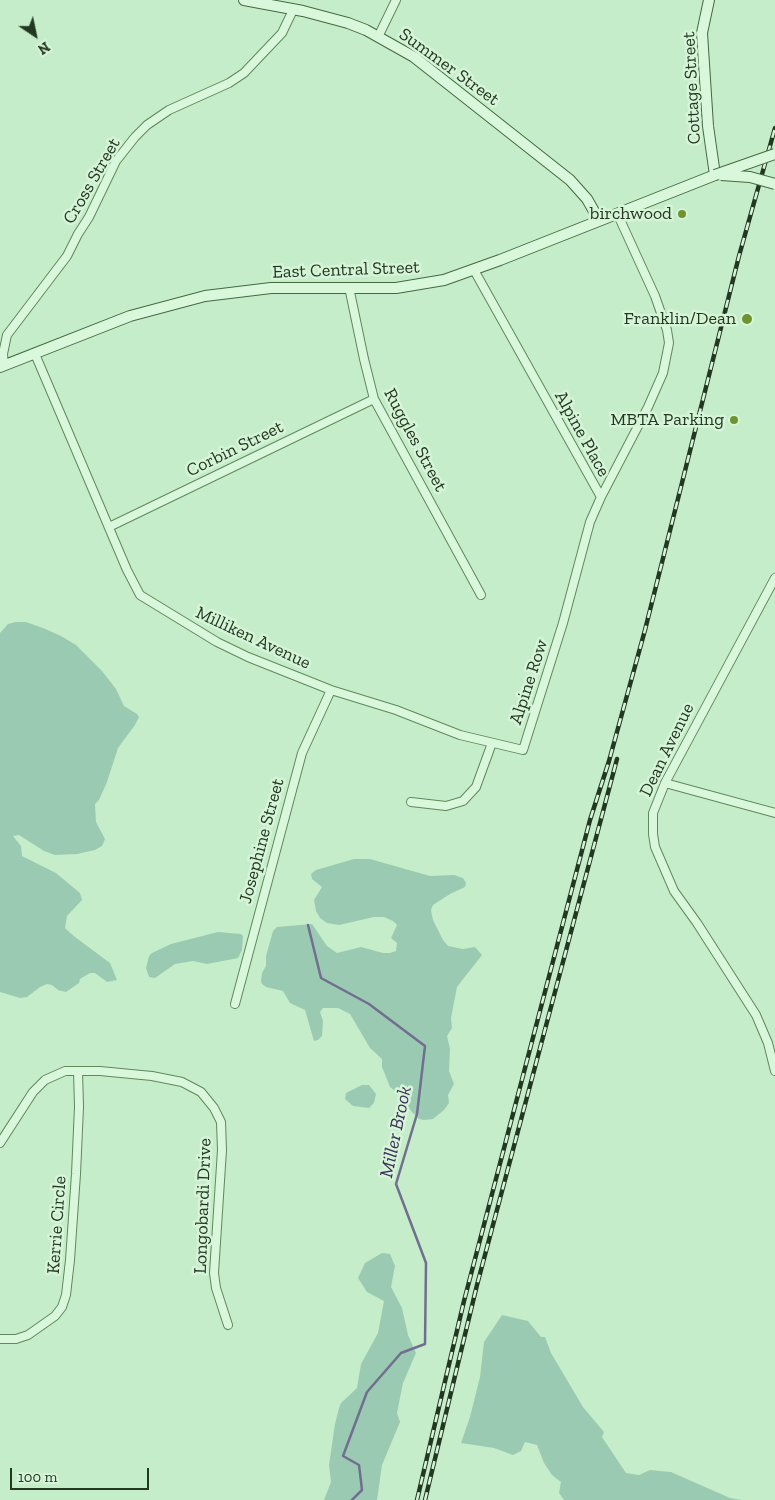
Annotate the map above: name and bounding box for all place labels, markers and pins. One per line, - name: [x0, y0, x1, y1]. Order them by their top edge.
- place label: birchwood: [590, 203, 672, 225]
- marker: birchwood: [676, 208, 688, 220]
- place label: Franklin/Dean: [624, 308, 736, 330]
- marker: Franklin/Dean: [740, 312, 754, 326]
- place label: MBTA Parking: [610, 409, 724, 431]
- marker: MBTA Parking: [728, 414, 740, 426]

